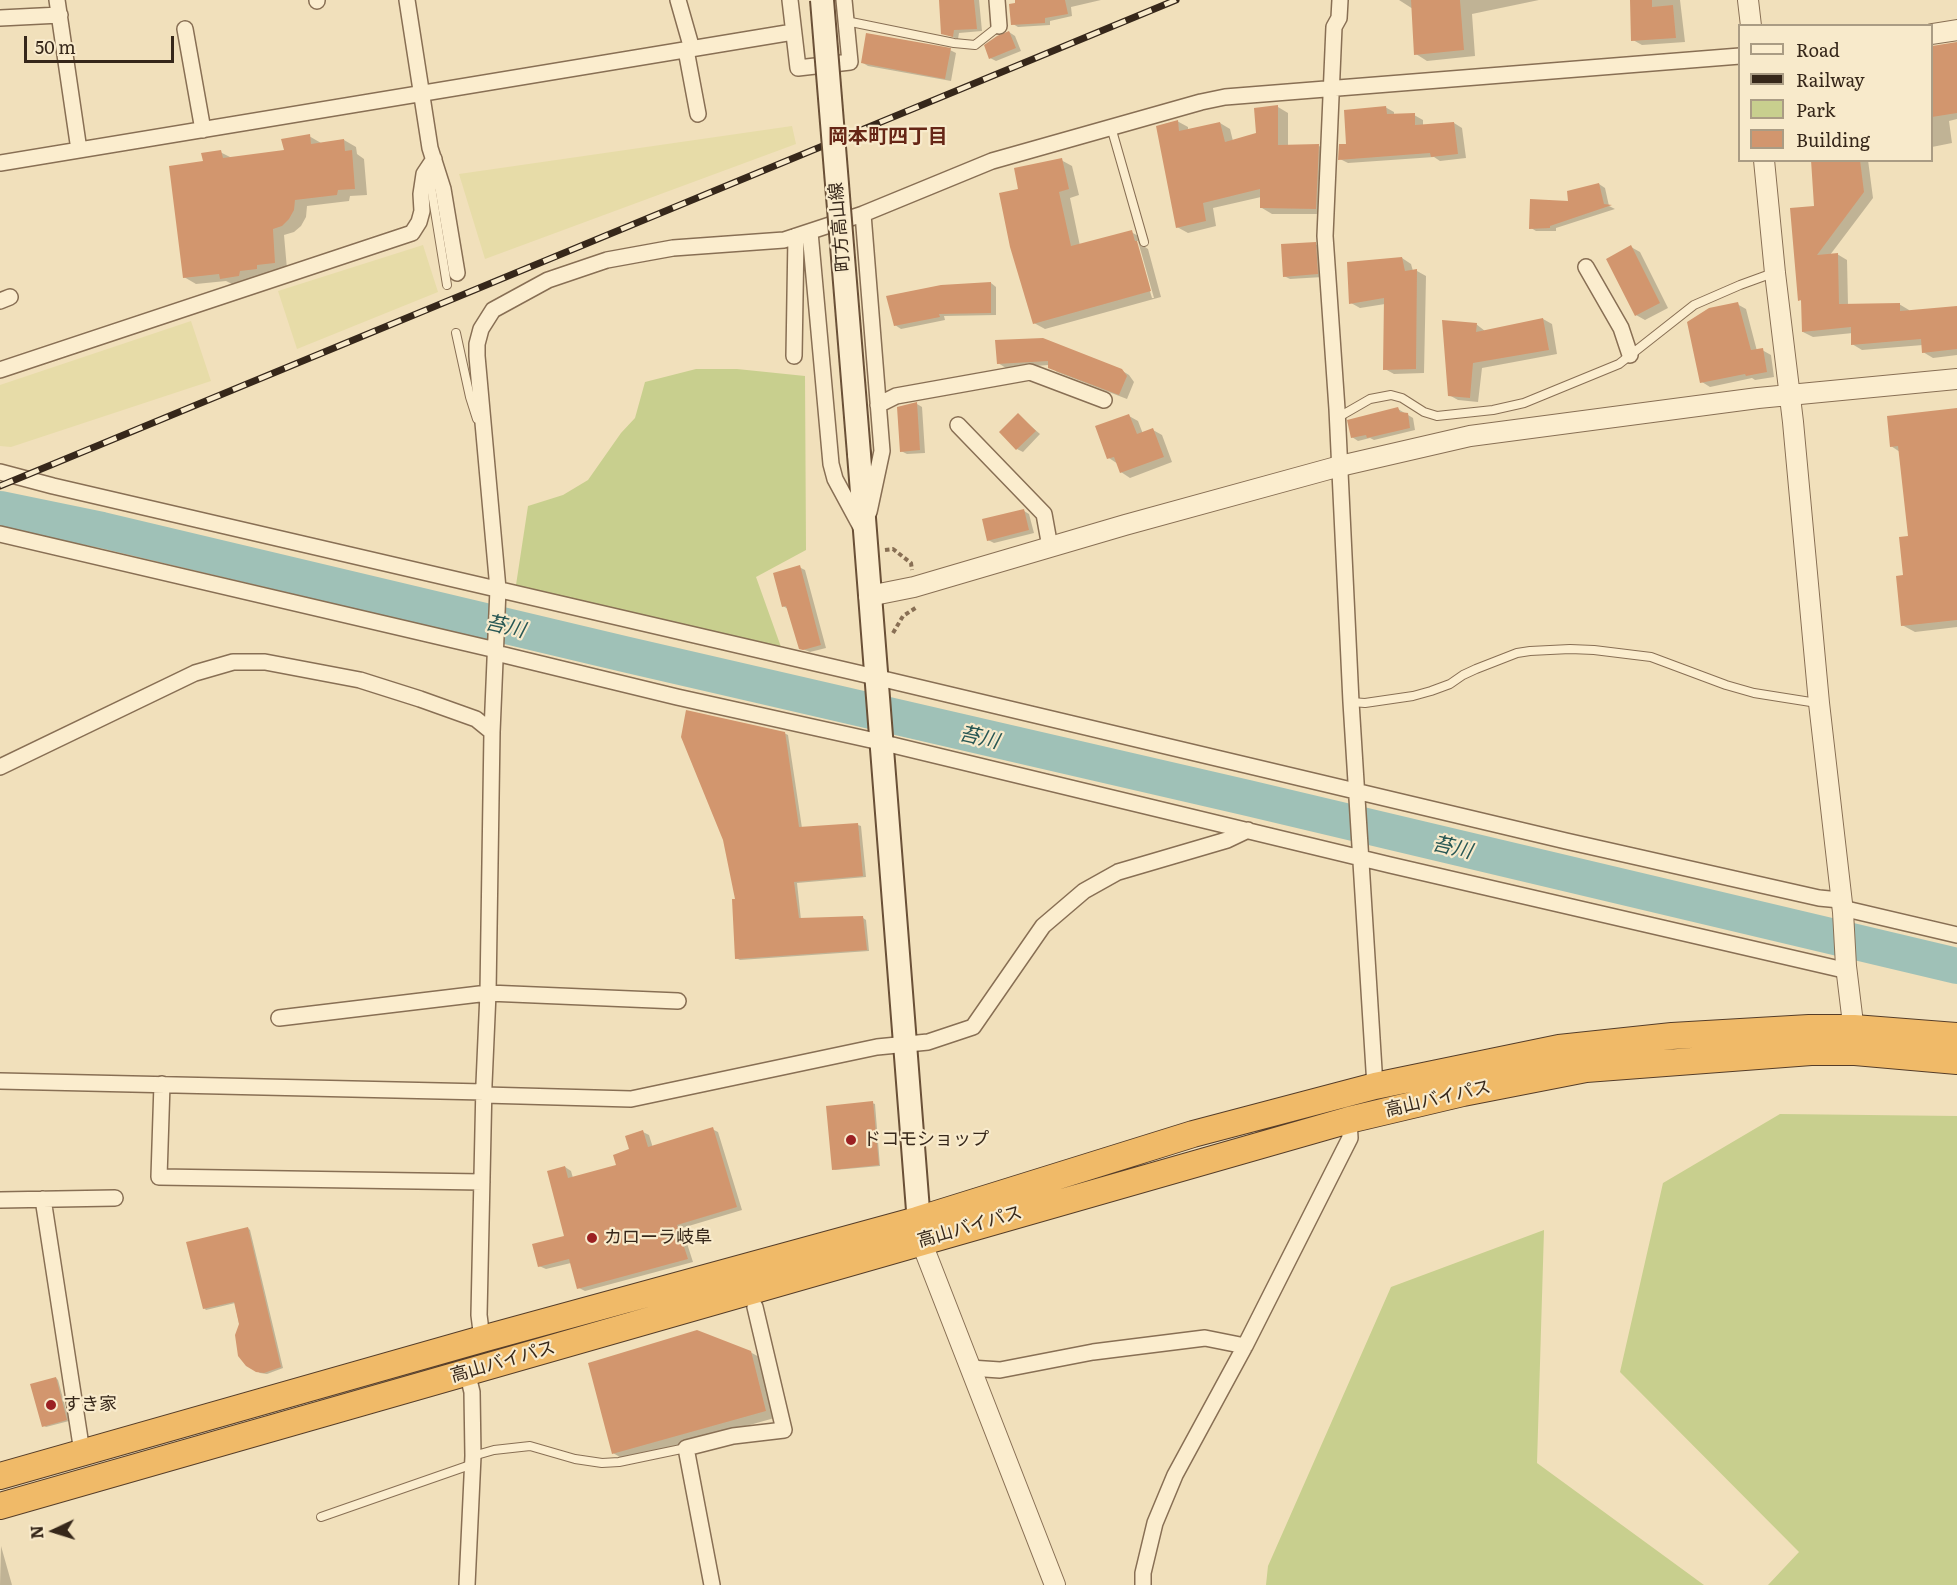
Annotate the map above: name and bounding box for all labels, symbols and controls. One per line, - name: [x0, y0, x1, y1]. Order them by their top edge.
- scale bar: [27, 24, 177, 62]
- legend: [1738, 24, 1933, 162]
- text: 50 m: [35, 33, 76, 60]
- text: Road: [1796, 36, 1840, 63]
- text: Railway: [1796, 66, 1865, 93]
- text: Park: [1796, 96, 1835, 123]
- district label: 岡本町四丁目: [828, 125, 948, 149]
- text: Building: [1796, 126, 1870, 153]
- street label: 町方高山線: [825, 181, 855, 273]
- water label: 苔川: [483, 611, 527, 643]
- water label: 苔川: [957, 722, 1001, 754]
- water label: 苔川: [1430, 832, 1474, 864]
- street label: 高山バイパス: [1383, 1076, 1493, 1122]
- place label: ドコモショップ: [863, 1129, 989, 1151]
- marker: ドコモショップ: [844, 1133, 858, 1147]
- street label: 高山バイパス: [915, 1202, 1025, 1252]
- place label: カローラ岐阜: [604, 1227, 712, 1249]
- marker: カローラ岐阜: [585, 1231, 599, 1245]
- street label: 高山バイパス: [448, 1337, 558, 1387]
- place label: すき家: [63, 1394, 117, 1416]
- marker: すき家: [44, 1398, 58, 1412]
- north arrow: [24, 1501, 84, 1561]
- text: N: [24, 1525, 48, 1540]

